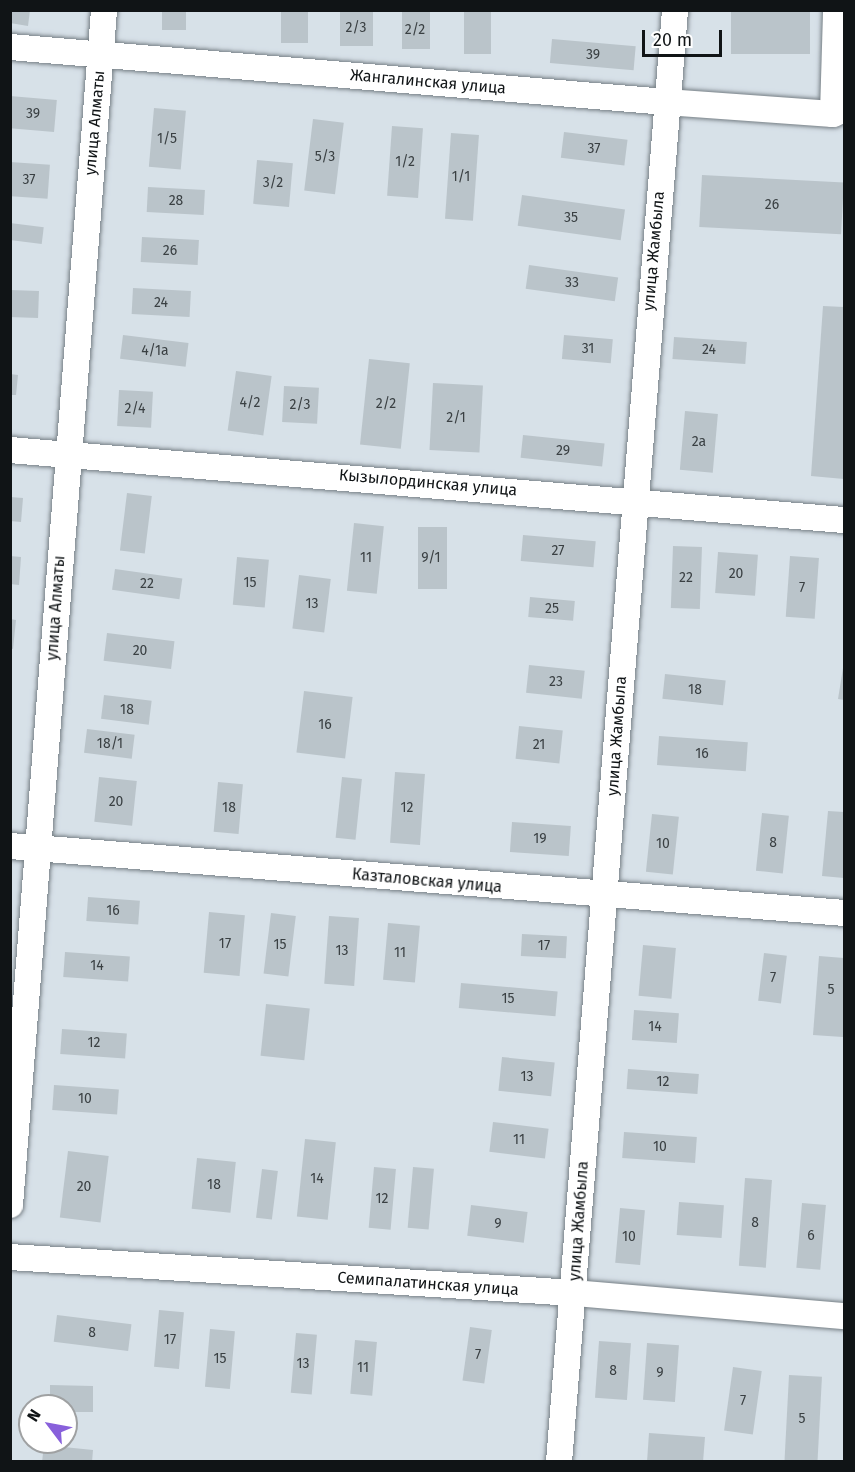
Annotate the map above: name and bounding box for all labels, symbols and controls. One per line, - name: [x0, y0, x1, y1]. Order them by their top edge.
- scale bar: [645, 18, 724, 56]
- house number: 2/3: [346, 20, 366, 36]
- house number: 2/2: [405, 22, 425, 38]
- text: 20 m: [653, 29, 692, 51]
- house number: 39: [586, 47, 600, 63]
- street label: Жангалинская улица: [349, 66, 507, 98]
- street label: улица Алматы: [81, 70, 109, 176]
- house number: 39: [26, 106, 40, 122]
- house number: 1/5: [157, 131, 177, 147]
- house number: 37: [587, 141, 601, 157]
- house number: 5/3: [315, 149, 335, 165]
- house number: 1/2: [395, 154, 415, 170]
- house number: 1/1: [452, 169, 470, 185]
- house number: 37: [22, 172, 36, 188]
- house number: 3/2: [263, 175, 283, 191]
- street label: улица Жамбыла: [639, 190, 669, 312]
- house number: 28: [169, 193, 183, 209]
- house number: 26: [765, 197, 779, 213]
- house number: 35: [564, 210, 578, 226]
- house number: 26: [163, 243, 177, 259]
- house number: 33: [565, 275, 579, 291]
- house number: 24: [154, 295, 168, 311]
- house number: 31: [582, 341, 594, 357]
- house number: 24: [702, 342, 716, 358]
- house number: 4/1а: [141, 343, 169, 359]
- house number: 4/2: [240, 395, 260, 411]
- house number: 2/2: [376, 396, 396, 412]
- house number: 2/3: [290, 397, 310, 413]
- house number: 2/4: [125, 401, 145, 417]
- house number: 2/1: [446, 410, 466, 426]
- house number: 2а: [692, 434, 706, 450]
- house number: 29: [556, 443, 570, 459]
- street label: Кызылординская улица: [338, 466, 518, 500]
- house number: 27: [551, 543, 565, 559]
- house number: 11: [360, 550, 372, 566]
- house number: 9/1: [421, 550, 441, 566]
- street label: улица Алматы: [43, 555, 69, 661]
- house number: 20: [729, 566, 743, 582]
- house number: 22: [679, 570, 693, 586]
- house number: 15: [243, 575, 257, 591]
- house number: 22: [140, 576, 154, 592]
- house number: 7: [799, 580, 805, 596]
- house number: 13: [305, 596, 319, 612]
- house number: 25: [545, 601, 559, 617]
- house number: 20: [133, 643, 147, 659]
- house number: 23: [549, 674, 563, 690]
- street label: улица Жамбыла: [603, 675, 631, 797]
- house number: 18: [688, 682, 702, 698]
- house number: 18: [120, 702, 134, 718]
- house number: 16: [318, 717, 332, 733]
- house number: 18/1: [97, 736, 123, 752]
- house number: 21: [533, 737, 545, 753]
- house number: 16: [695, 746, 709, 762]
- house number: 20: [109, 794, 123, 810]
- house number: 18: [222, 800, 236, 816]
- house number: 12: [401, 800, 413, 816]
- house number: 19: [533, 831, 547, 847]
- house number: 8: [769, 835, 777, 851]
- house number: 10: [656, 836, 670, 852]
- street label: Казталовская улица: [351, 865, 503, 897]
- house number: 16: [106, 903, 120, 919]
- house number: 17: [219, 936, 231, 952]
- house number: 15: [273, 937, 287, 953]
- house number: 17: [538, 938, 550, 954]
- house number: 13: [335, 943, 349, 959]
- house number: 11: [394, 945, 406, 961]
- house number: 14: [90, 958, 104, 974]
- house number: 7: [770, 970, 776, 986]
- house number: 5: [827, 982, 835, 998]
- house number: 15: [501, 991, 515, 1007]
- house number: 14: [648, 1019, 662, 1035]
- house number: 12: [88, 1035, 100, 1051]
- house number: 13: [520, 1069, 534, 1085]
- house number: 12: [657, 1074, 669, 1090]
- house number: 10: [78, 1091, 92, 1107]
- house number: 11: [513, 1132, 525, 1148]
- house number: 10: [653, 1139, 667, 1155]
- street label: улица Жамбыла: [565, 1160, 593, 1282]
- house number: 14: [310, 1171, 324, 1187]
- house number: 18: [207, 1177, 221, 1193]
- house number: 20: [77, 1179, 91, 1195]
- house number: 12: [376, 1191, 388, 1207]
- house number: 8: [751, 1215, 759, 1231]
- house number: 9: [494, 1216, 502, 1232]
- house number: 6: [807, 1228, 815, 1244]
- house number: 10: [622, 1229, 636, 1245]
- street label: Семипалатинская улица: [337, 1268, 519, 1300]
- house number: 8: [88, 1325, 96, 1341]
- house number: 17: [164, 1332, 176, 1348]
- house number: 7: [475, 1347, 481, 1363]
- house number: 15: [213, 1351, 227, 1367]
- house number: 13: [296, 1356, 310, 1372]
- house number: 11: [357, 1360, 369, 1376]
- house number: 8: [609, 1363, 617, 1379]
- house number: 9: [656, 1365, 664, 1381]
- house number: 7: [740, 1393, 746, 1409]
- north arrow: [18, 1394, 78, 1454]
- text: N: [23, 1406, 45, 1425]
- house number: 5: [798, 1411, 806, 1427]

